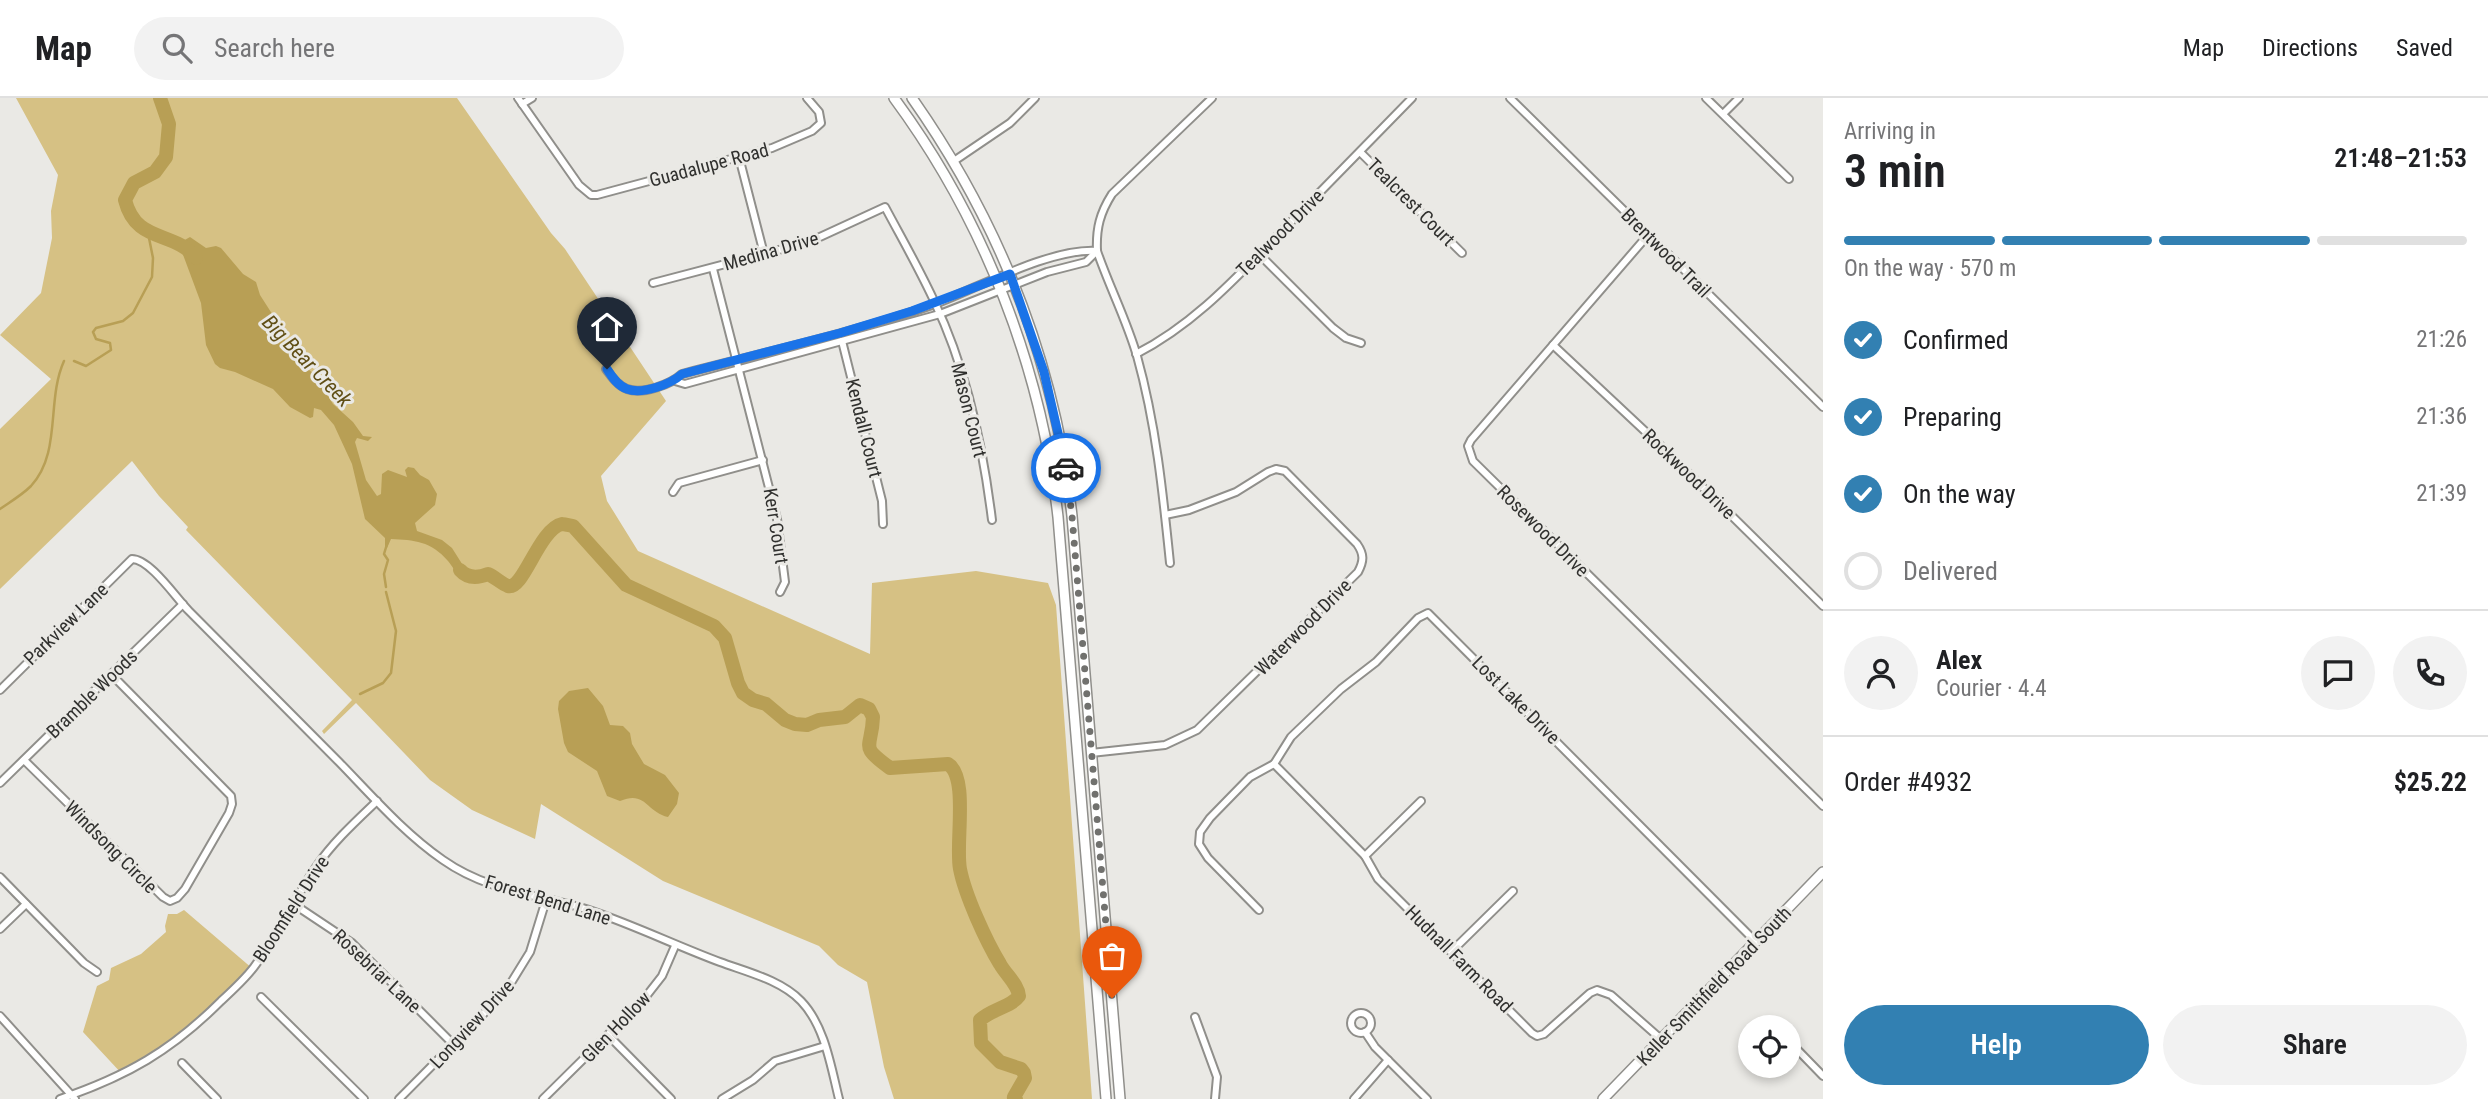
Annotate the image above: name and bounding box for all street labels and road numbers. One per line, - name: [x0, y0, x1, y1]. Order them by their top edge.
- street label: Guadalupe Road: [647, 138, 771, 192]
- street label: Tealcrest Court: [1362, 153, 1460, 251]
- street label: Tealwood Drive: [1231, 184, 1329, 282]
- street label: Brentwood Trail: [1617, 204, 1715, 302]
- street label: Medina Drive: [721, 226, 821, 276]
- street label: Mason Court: [946, 360, 992, 460]
- street label: Kendall Court: [841, 376, 887, 480]
- street label: Rockwood Drive: [1638, 424, 1740, 524]
- street label: Rosewood Drive: [1492, 480, 1594, 582]
- street label: Kerr Court: [759, 486, 793, 566]
- street label: Waterwood Drive: [1250, 574, 1356, 680]
- street label: Parkview Lane: [19, 578, 113, 670]
- street label: Bramble Woods: [42, 645, 142, 743]
- street label: Lost Lake Drive: [1467, 651, 1565, 749]
- street label: Windsong Circle: [60, 796, 162, 898]
- street label: Bloomfield Drive: [248, 851, 334, 967]
- street label: Forest Bend Lane: [482, 870, 614, 930]
- street label: Hudnall Farm Road: [1401, 901, 1517, 1017]
- street label: Keller Smithfield Road South: [1632, 902, 1796, 1070]
- street label: Rosebriar Lane: [328, 924, 426, 1018]
- street label: Longview Drive: [425, 975, 519, 1073]
- street label: Glen Hollow: [576, 987, 656, 1067]

